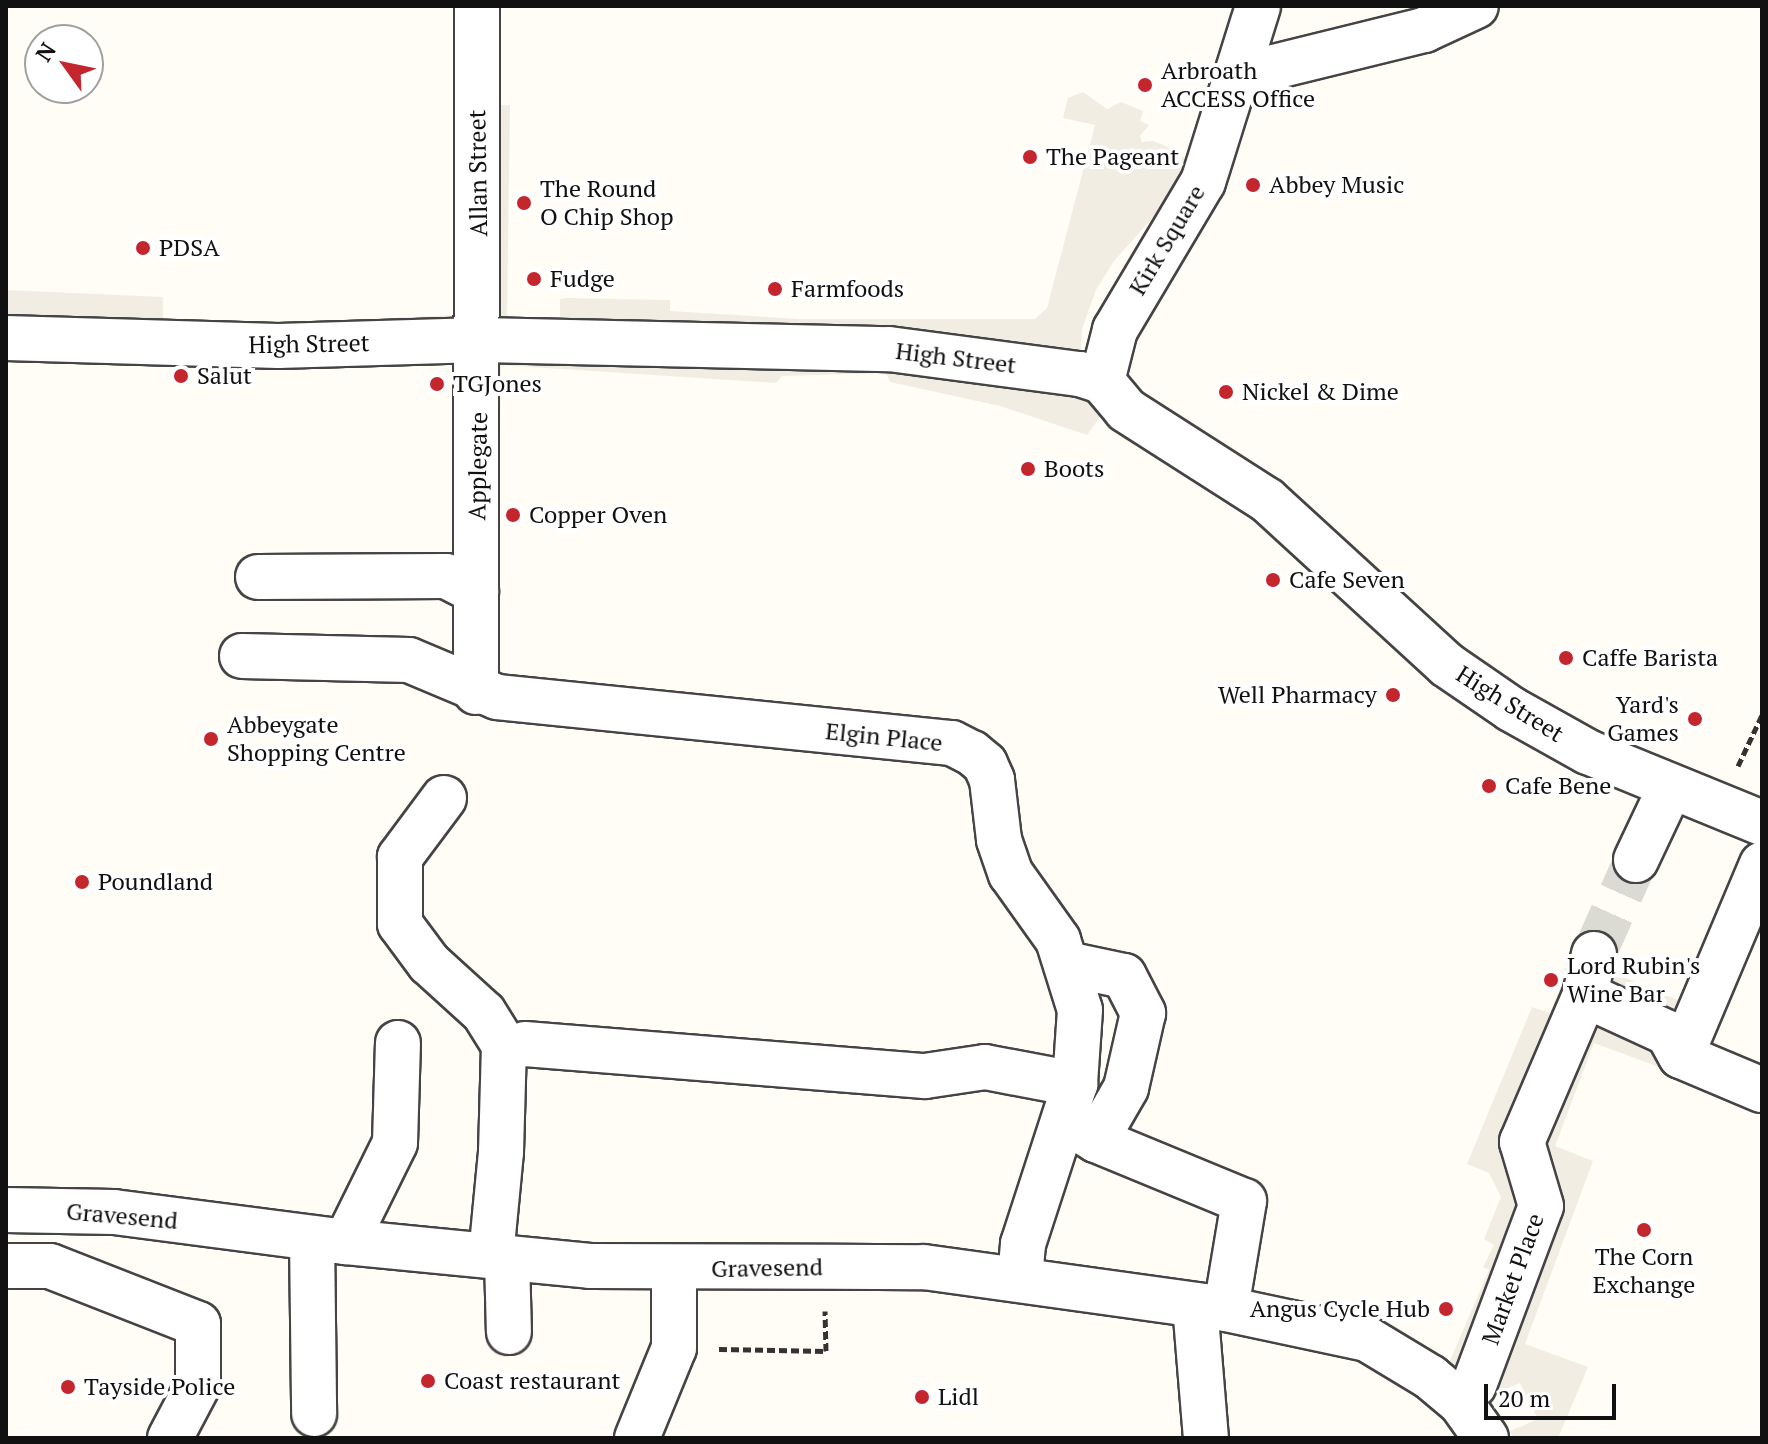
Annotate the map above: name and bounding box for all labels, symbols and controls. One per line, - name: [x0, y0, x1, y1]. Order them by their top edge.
- north arrow: [24, 24, 104, 104]
- text: N: [28, 37, 62, 67]
- place label: Arbroath ACCESS Office: [1161, 57, 1315, 113]
- marker: Arbroath ACCESS Office: [1136, 76, 1154, 94]
- street label: Allan Street: [462, 109, 494, 237]
- place label: The Pageant: [1046, 143, 1179, 171]
- marker: The Pageant: [1021, 148, 1039, 166]
- place label: Abbey Music: [1269, 171, 1405, 199]
- place label: The Round O Chip Shop: [540, 175, 674, 231]
- marker: Abbey Music: [1244, 176, 1262, 194]
- street label: Kirk Square: [1123, 180, 1211, 300]
- marker: The Round O Chip Shop: [515, 194, 533, 212]
- place label: PDSA: [159, 234, 220, 262]
- marker: PDSA: [134, 239, 152, 257]
- place label: Fudge: [550, 265, 615, 293]
- marker: Fudge: [525, 270, 543, 288]
- place label: Farmfoods: [791, 275, 904, 303]
- marker: Farmfoods: [766, 280, 784, 298]
- street label: High Street: [248, 329, 370, 359]
- street label: High Street: [894, 336, 1018, 380]
- place label: Salut: [197, 362, 252, 390]
- marker: Salut: [172, 367, 190, 385]
- place label: TGJones: [453, 370, 542, 398]
- marker: TGJones: [428, 375, 446, 393]
- place label: Nickel & Dime: [1242, 378, 1399, 406]
- marker: Nickel & Dime: [1217, 383, 1235, 401]
- street label: Applegate: [463, 411, 493, 521]
- place label: Boots: [1044, 455, 1104, 483]
- marker: Boots: [1019, 460, 1037, 478]
- place label: Copper Oven: [529, 501, 667, 529]
- marker: Copper Oven: [504, 506, 522, 524]
- place label: Cafe Seven: [1289, 566, 1405, 594]
- marker: Cafe Seven: [1264, 571, 1282, 589]
- place label: Caffe Barista: [1582, 644, 1718, 672]
- marker: Caffe Barista: [1557, 649, 1575, 667]
- street label: High Street: [1451, 660, 1569, 748]
- place label: Well Pharmacy: [1218, 681, 1377, 709]
- marker: Well Pharmacy: [1384, 686, 1402, 704]
- place label: Yard's Games: [1607, 691, 1679, 747]
- marker: Yard's Games: [1686, 710, 1704, 728]
- place label: Abbeygate Shopping Centre: [227, 711, 406, 767]
- street label: Elgin Place: [824, 717, 944, 757]
- marker: Abbeygate Shopping Centre: [202, 730, 220, 748]
- place label: Cafe Bene: [1505, 772, 1611, 800]
- marker: Cafe Bene: [1480, 777, 1498, 795]
- place label: Poundland: [98, 868, 213, 896]
- marker: Poundland: [73, 873, 91, 891]
- place label: Lord Rubin's Wine Bar: [1567, 952, 1700, 1008]
- marker: Lord Rubin's Wine Bar: [1542, 971, 1560, 989]
- street label: Gravesend: [65, 1197, 179, 1235]
- street label: Market Place: [1476, 1209, 1550, 1349]
- marker: The Corn Exchange: [1635, 1221, 1653, 1239]
- place label: The Corn Exchange: [1593, 1243, 1695, 1299]
- street label: Gravesend: [711, 1253, 823, 1283]
- place label: Angus Cycle Hub: [1250, 1295, 1430, 1323]
- marker: Angus Cycle Hub: [1437, 1300, 1455, 1318]
- place label: Coast restaurant: [444, 1367, 620, 1395]
- scale bar: [1488, 1368, 1620, 1418]
- marker: Coast restaurant: [419, 1372, 437, 1390]
- place label: Tayside Police: [84, 1373, 235, 1401]
- marker: Tayside Police: [59, 1378, 77, 1396]
- text: 20 m: [1498, 1382, 1550, 1414]
- place label: Lidl: [938, 1383, 979, 1411]
- marker: Lidl: [913, 1388, 931, 1406]

